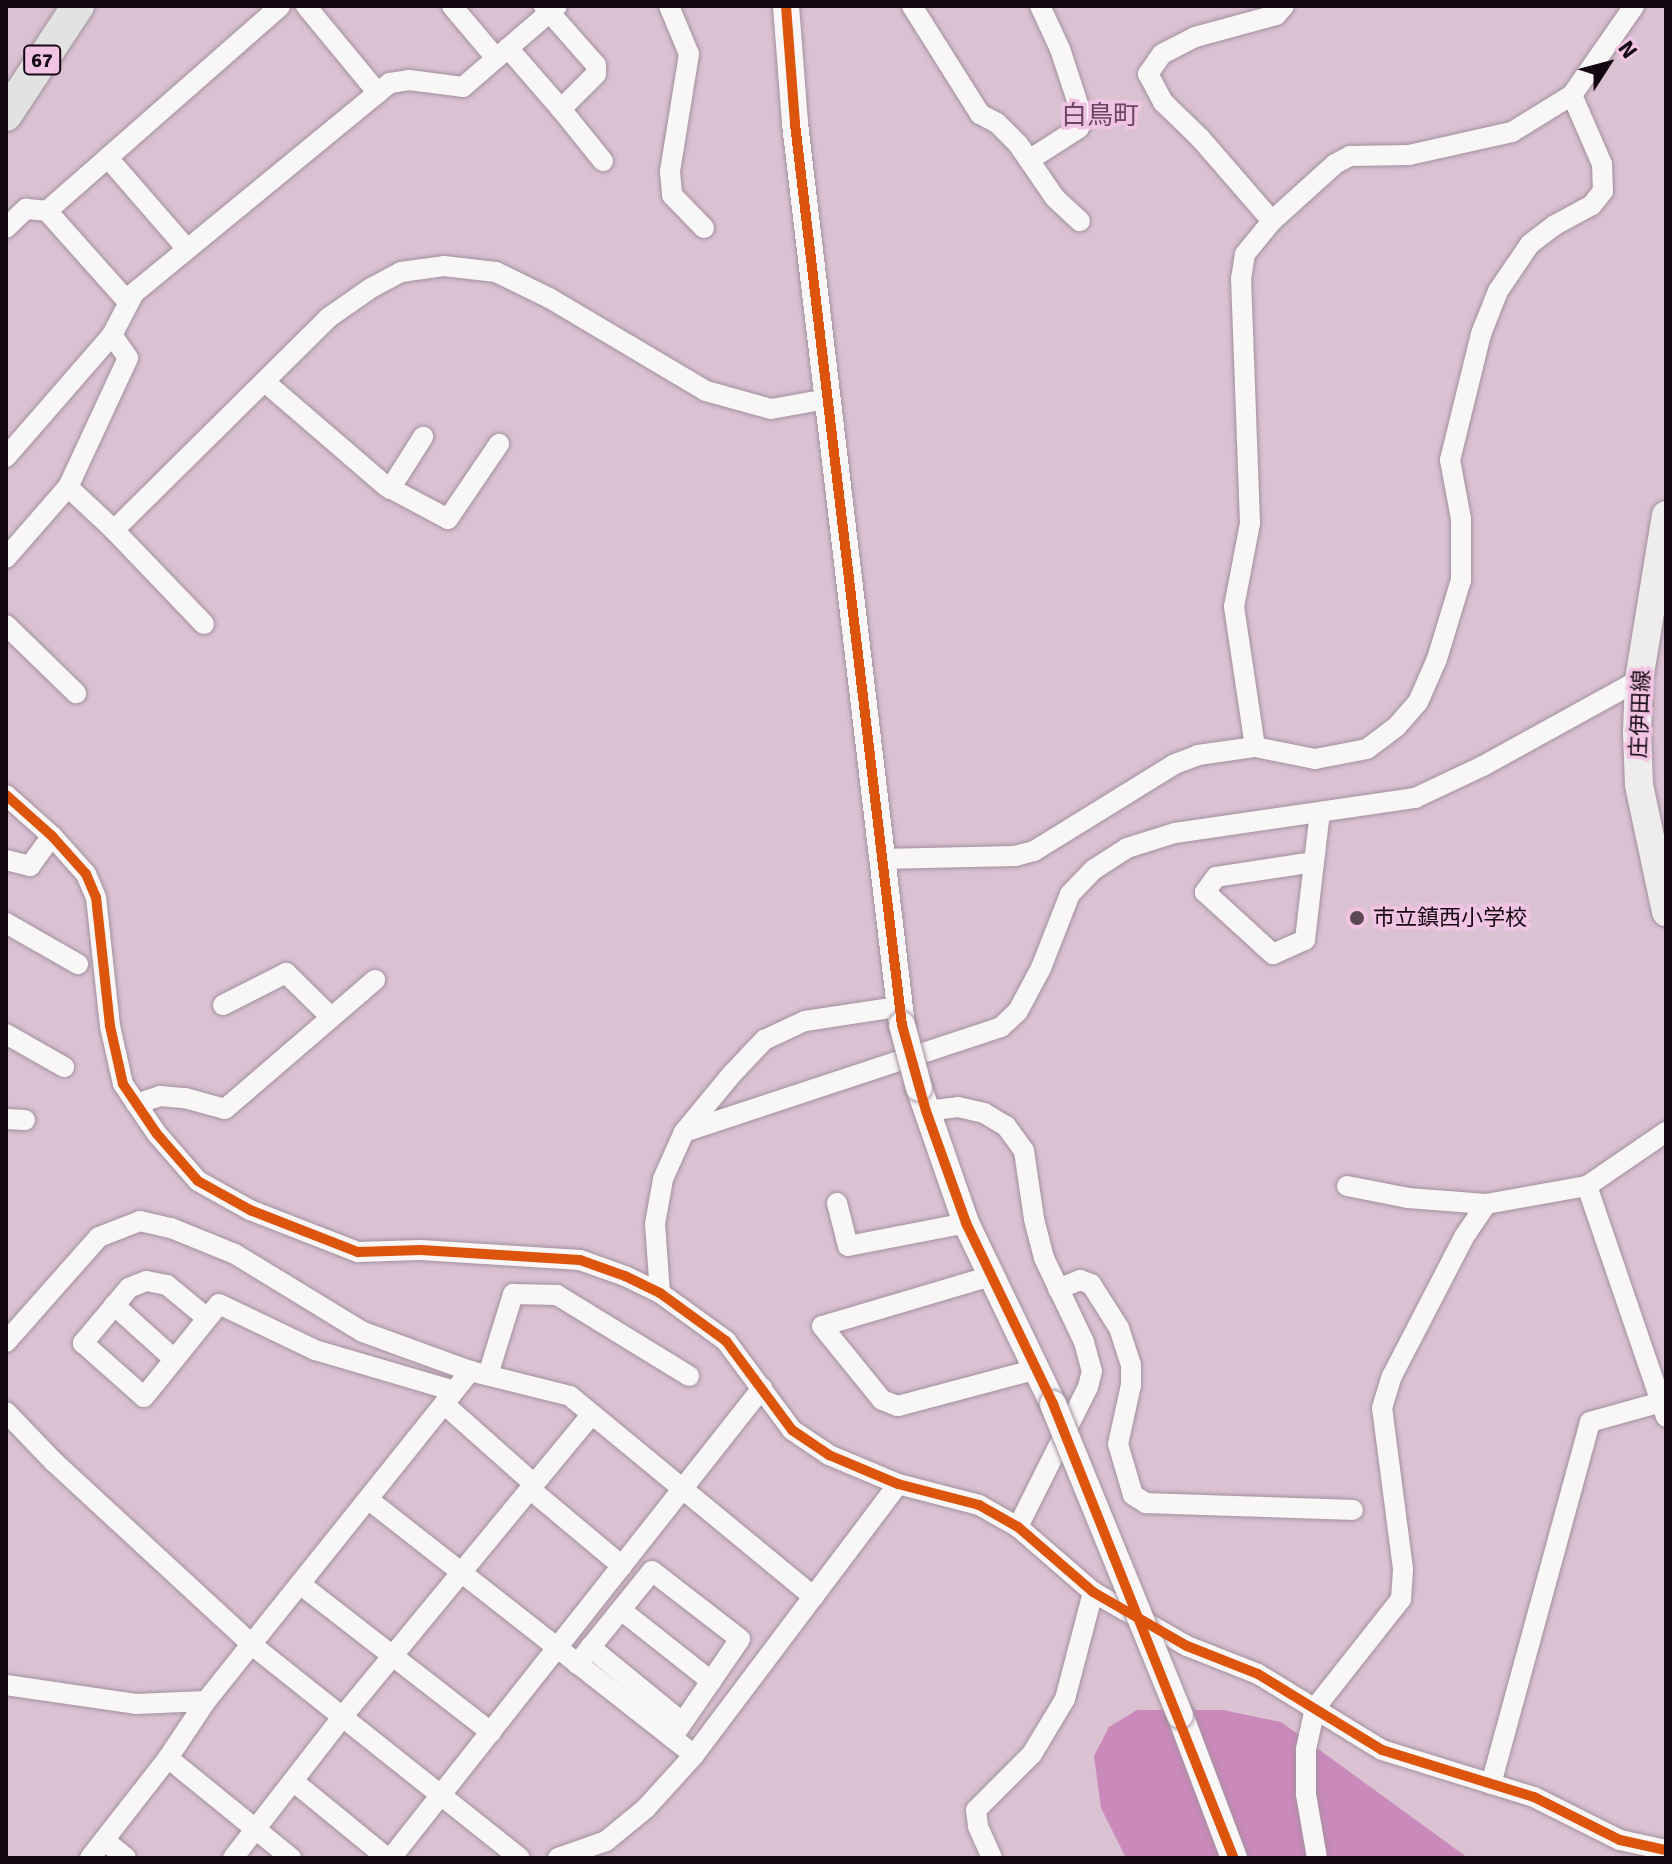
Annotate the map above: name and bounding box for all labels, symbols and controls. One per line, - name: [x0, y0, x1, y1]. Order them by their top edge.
- north arrow: [1568, 24, 1648, 104]
- text: N: [1612, 35, 1643, 64]
- road number: 67: [22, 44, 62, 76]
- district label: 白鳥町: [1061, 101, 1139, 133]
- street label: 庄伊田線: [1625, 670, 1655, 758]
- place label: 市立鎮西小学校: [1373, 905, 1527, 931]
- marker: 市立鎮西小学校: [1348, 909, 1366, 927]

